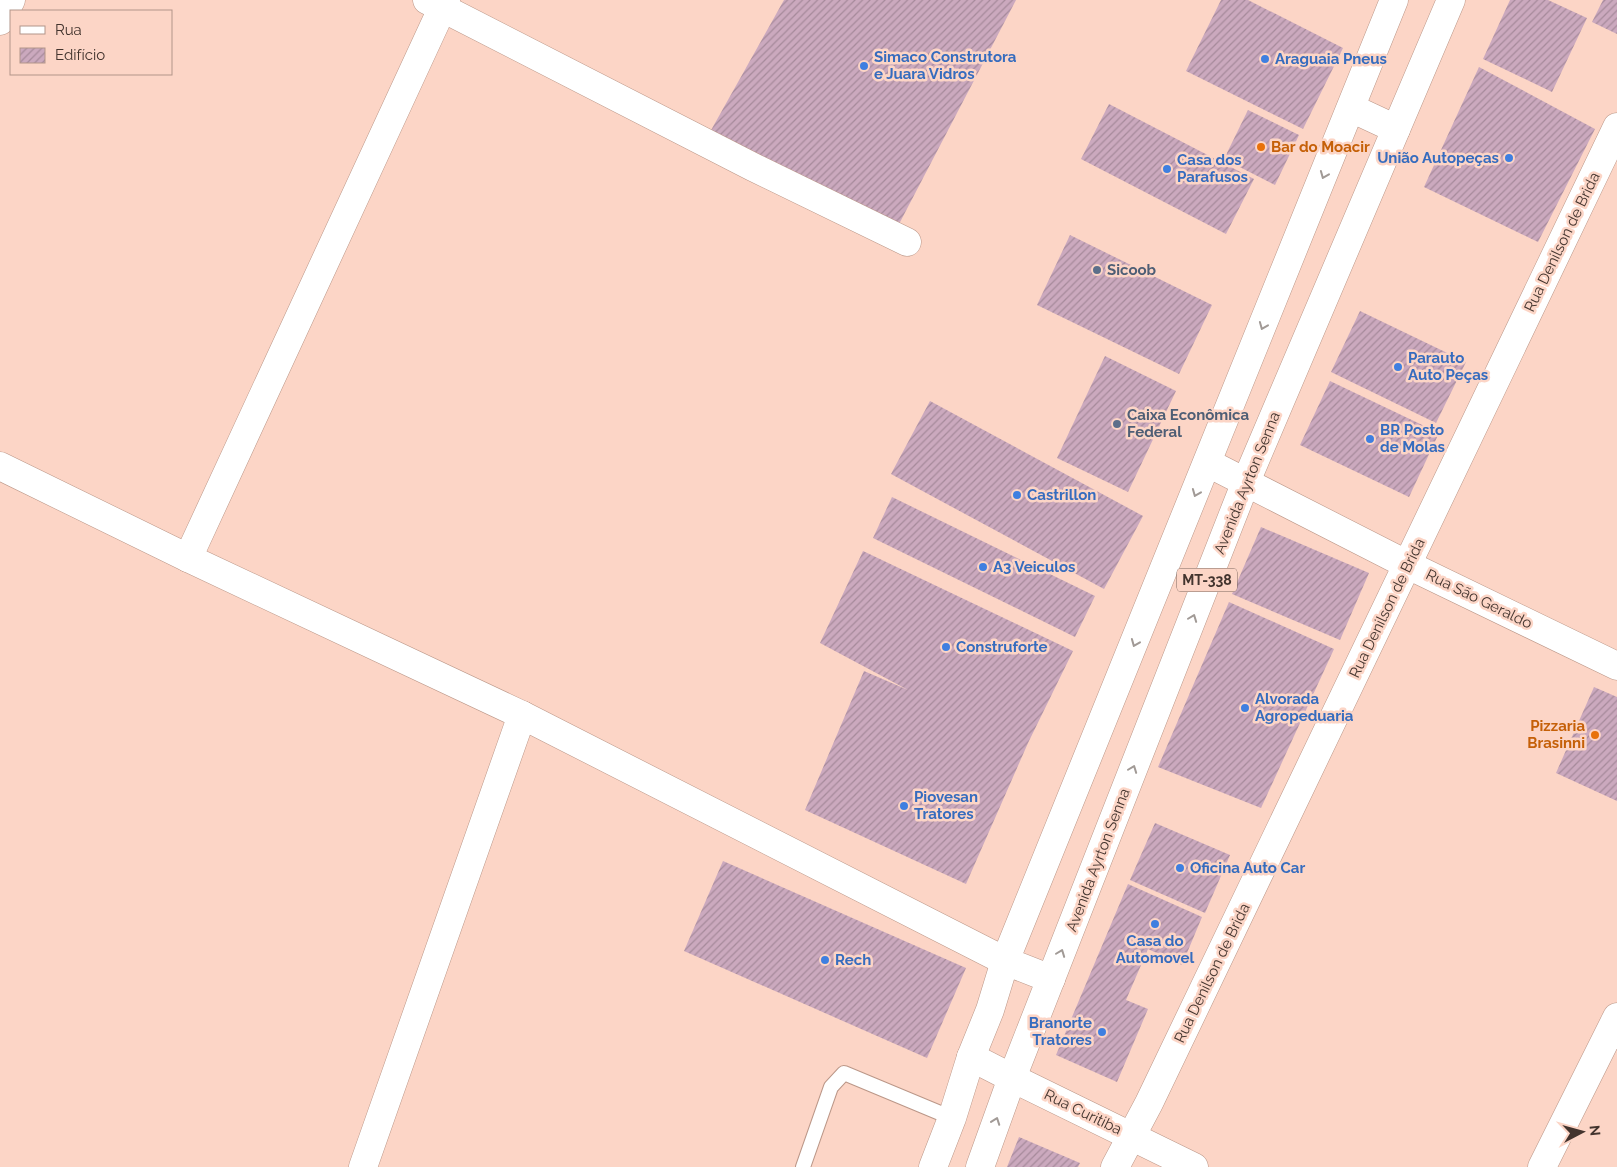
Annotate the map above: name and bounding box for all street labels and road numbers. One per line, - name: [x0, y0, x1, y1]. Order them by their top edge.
- street label: Rua Denilson de Brida: [1520, 169, 1604, 315]
- street label: Avenida Ayrton Senna: [1210, 409, 1284, 557]
- street label: Rua Denilson de Brida: [1345, 535, 1429, 681]
- street label: Rua São Geraldo: [1423, 566, 1535, 633]
- road number: MT-338: [1177, 568, 1237, 592]
- street label: Avenida Ayrton Senna: [1062, 786, 1134, 934]
- street label: Rua Denilson de Brida: [1170, 900, 1254, 1046]
- street label: Rua Curitiba: [1041, 1085, 1125, 1139]

